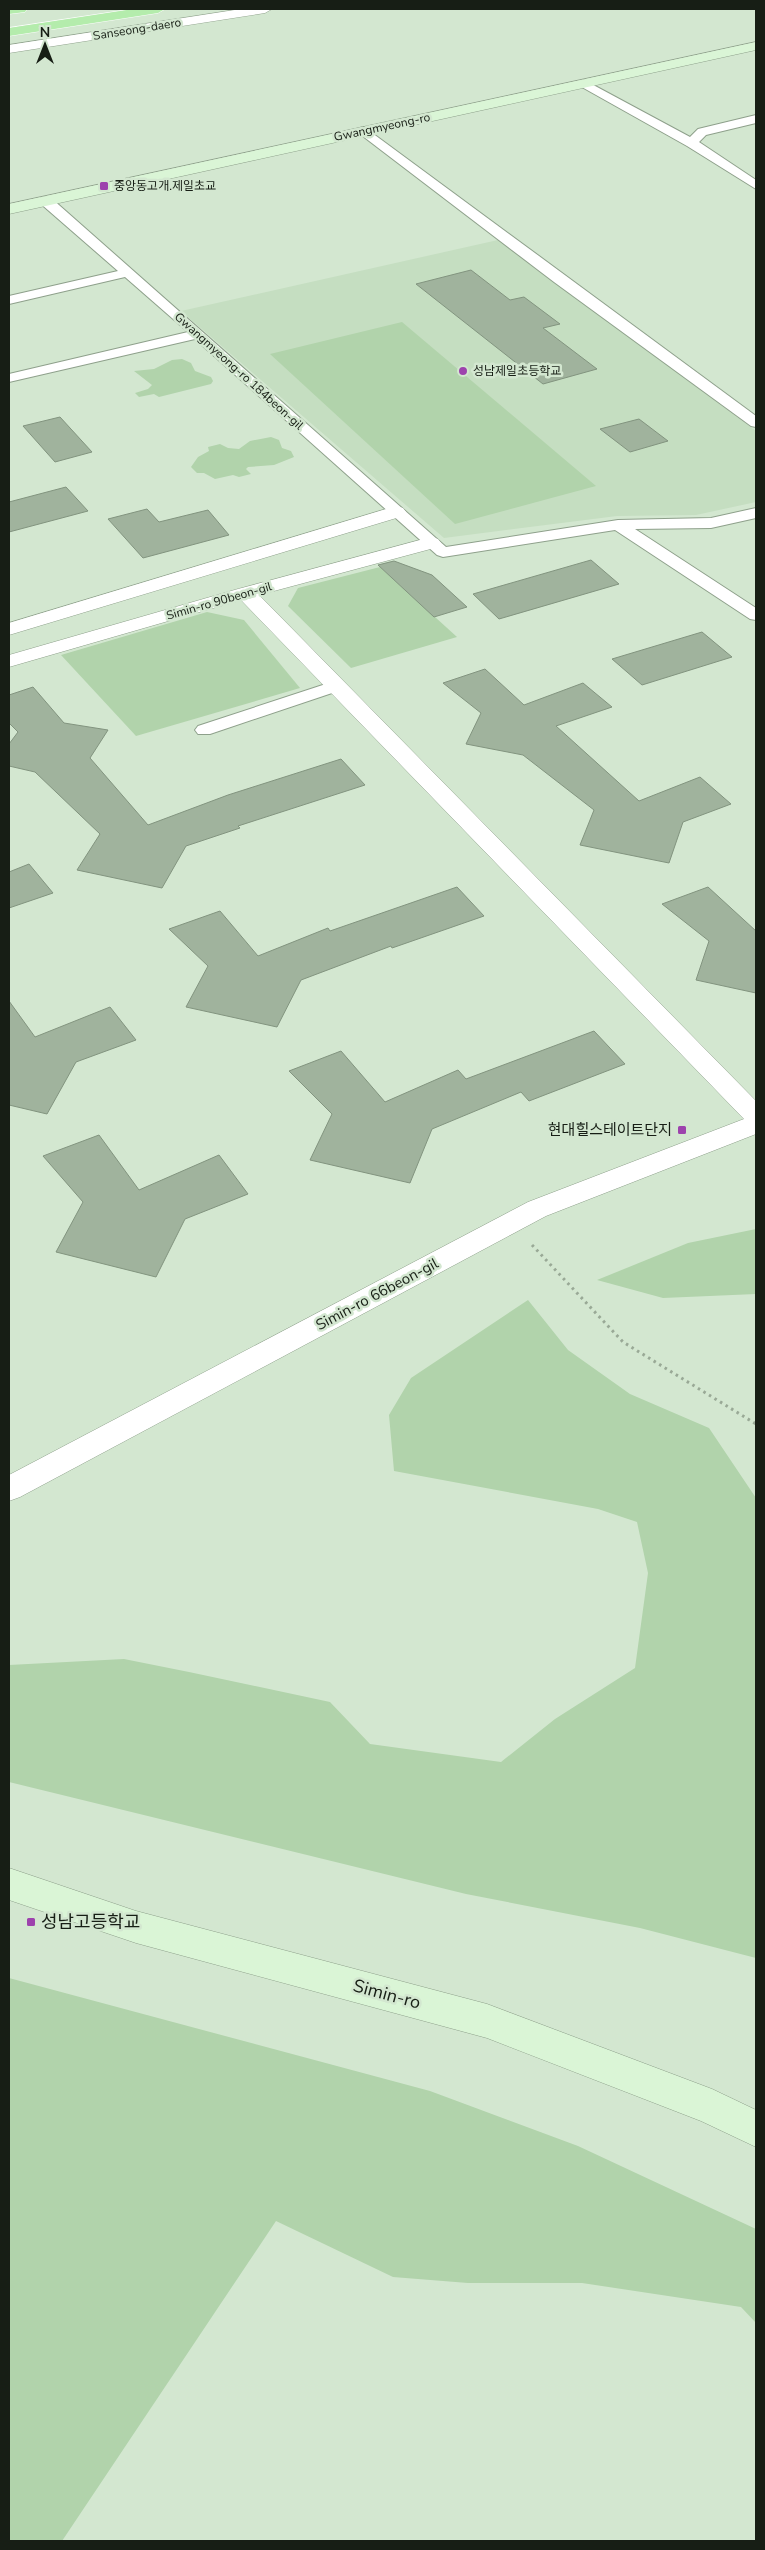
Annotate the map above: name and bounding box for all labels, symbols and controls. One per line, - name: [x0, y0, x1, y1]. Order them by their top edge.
- street label: Sanseong-daero: [92, 14, 183, 44]
- north arrow: [20, 20, 70, 70]
- text: N: [40, 23, 50, 42]
- street label: Gwangmyeong-ro: [332, 109, 432, 145]
- place label: 중앙동고개.제일초교: [114, 178, 216, 194]
- marker: 중앙동고개.제일초교: [98, 180, 110, 192]
- street label: Gwangmyeong-ro 184beon-gil: [171, 309, 307, 434]
- place label: 성남제일초등학교: [473, 363, 561, 379]
- marker: 성남제일초등학교: [457, 365, 469, 377]
- street label: Simin-ro 90beon-gil: [164, 578, 274, 624]
- place label: 현대힐스테이트단지: [548, 1120, 672, 1140]
- marker: 현대힐스테이트단지: [676, 1124, 688, 1136]
- street label: Simin-ro 66beon-gil: [312, 1253, 442, 1335]
- place label: 성남고등학교: [41, 1910, 140, 1934]
- marker: 성남고등학교: [25, 1916, 37, 1928]
- street label: Simin-ro: [351, 1973, 423, 2015]

